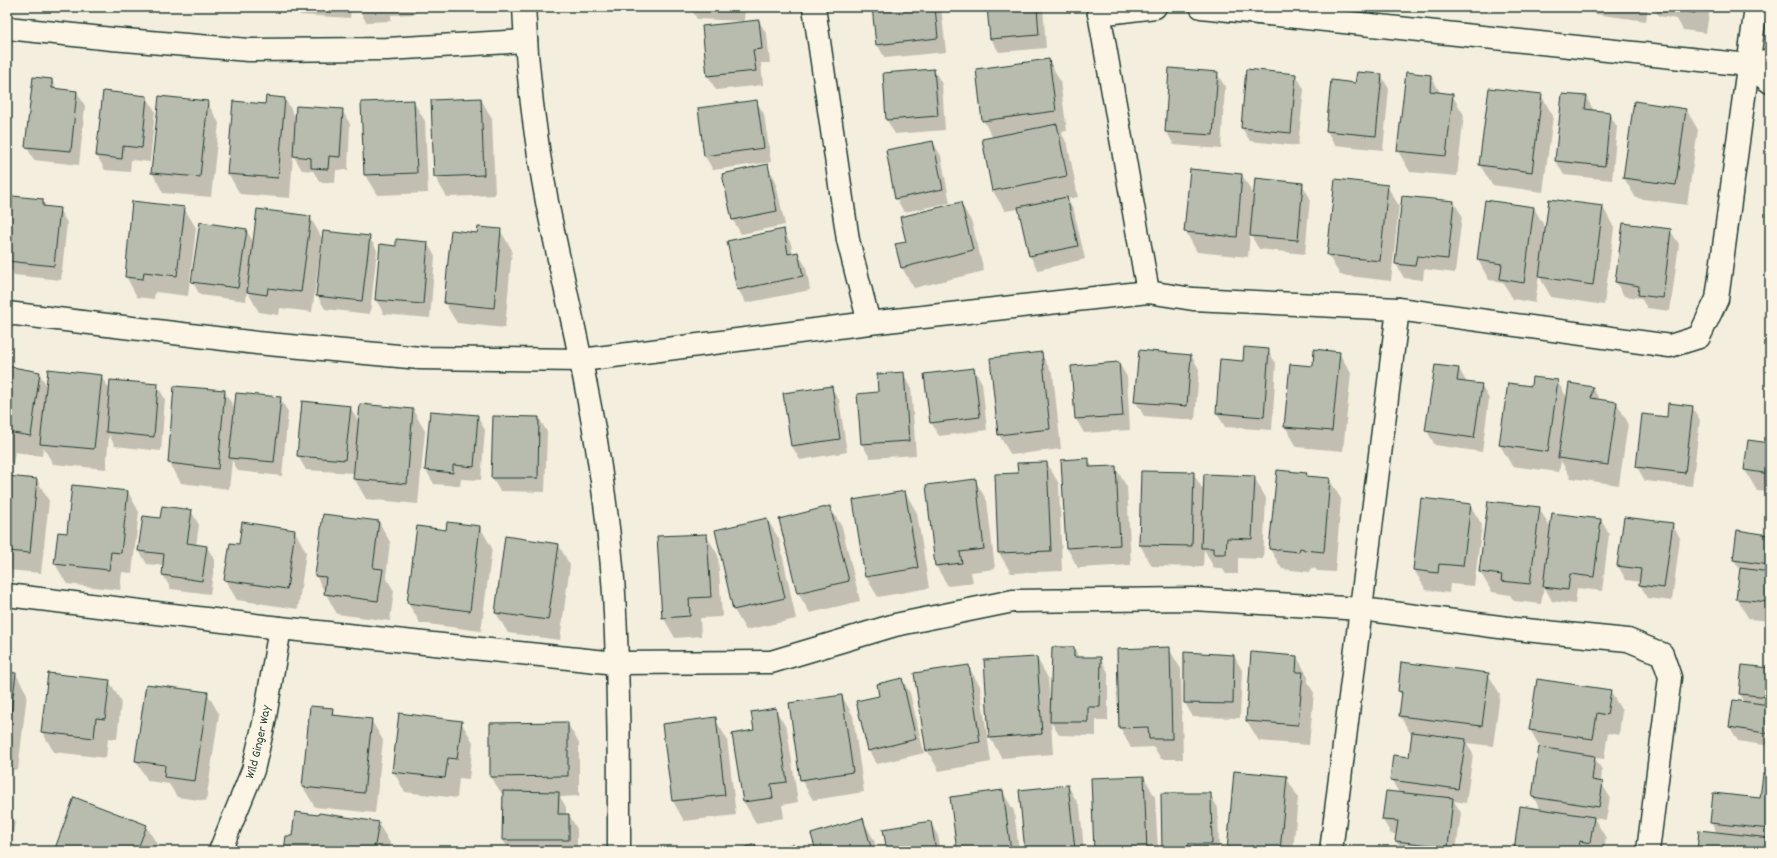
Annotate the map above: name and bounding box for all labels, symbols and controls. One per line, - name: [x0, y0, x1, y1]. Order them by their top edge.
- street label: Wild Ginger Way: [241, 703, 276, 782]

